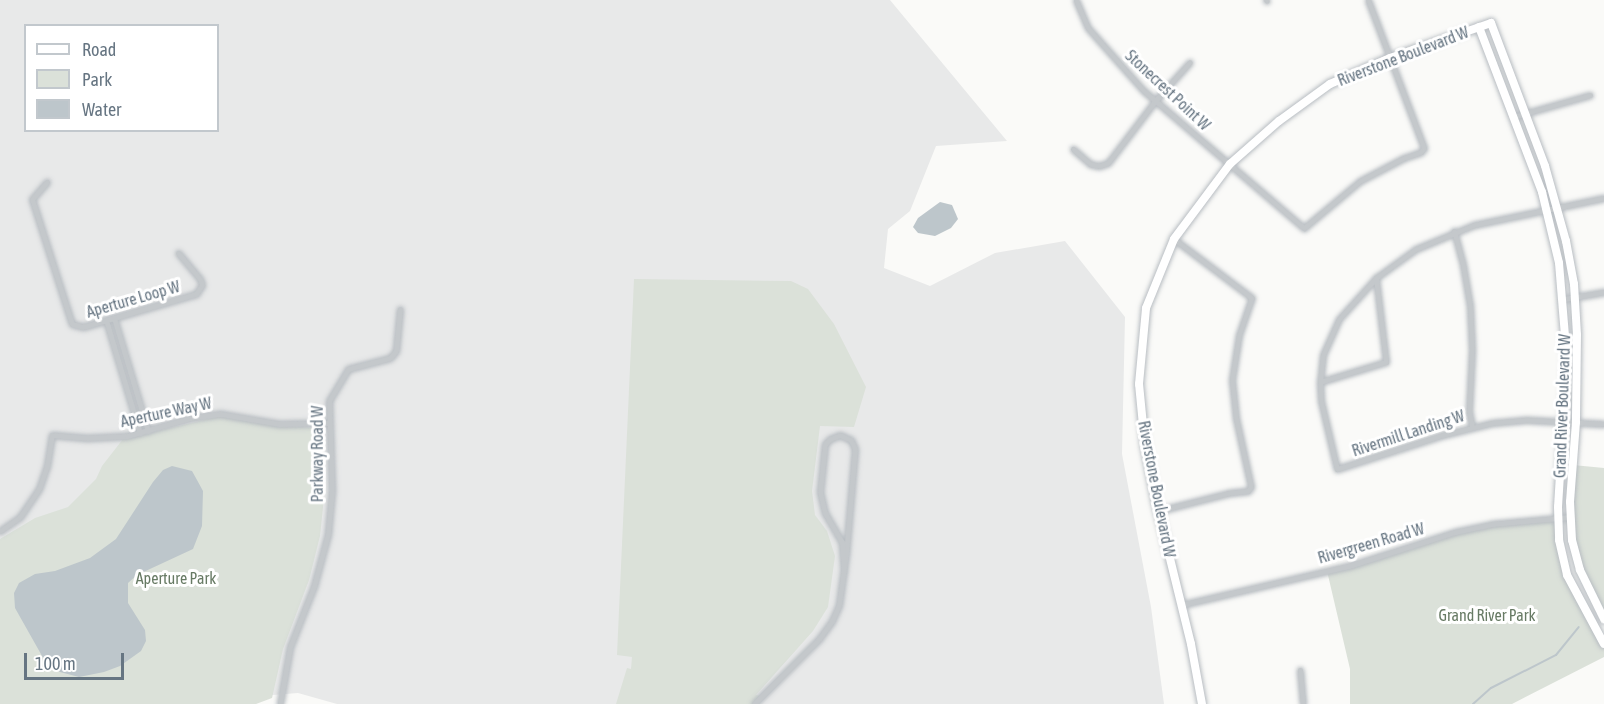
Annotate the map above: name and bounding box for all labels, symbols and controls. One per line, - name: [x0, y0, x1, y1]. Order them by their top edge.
- street label: Riverstone Boulevard W: [1335, 22, 1471, 90]
- legend: [24, 24, 219, 132]
- text: Road: [82, 39, 116, 60]
- street label: Stonecrest Point W: [1122, 46, 1214, 134]
- text: Park: [82, 69, 112, 90]
- text: Water: [82, 99, 121, 120]
- street label: Aperture Loop W: [84, 276, 182, 322]
- street label: Grand River Boulevard W: [1550, 334, 1574, 478]
- street label: Aperture Way W: [119, 393, 213, 431]
- street label: Parkway Road W: [307, 406, 327, 502]
- street label: Rivermill Landing W: [1349, 406, 1467, 460]
- street label: Riverstone Boulevard W: [1134, 419, 1180, 559]
- street label: Rivergreen Road W: [1316, 519, 1426, 567]
- park label: Aperture Park: [136, 568, 216, 588]
- park label: Grand River Park: [1439, 605, 1535, 625]
- scale bar: [27, 641, 128, 679]
- text: 100 m: [35, 653, 76, 674]

